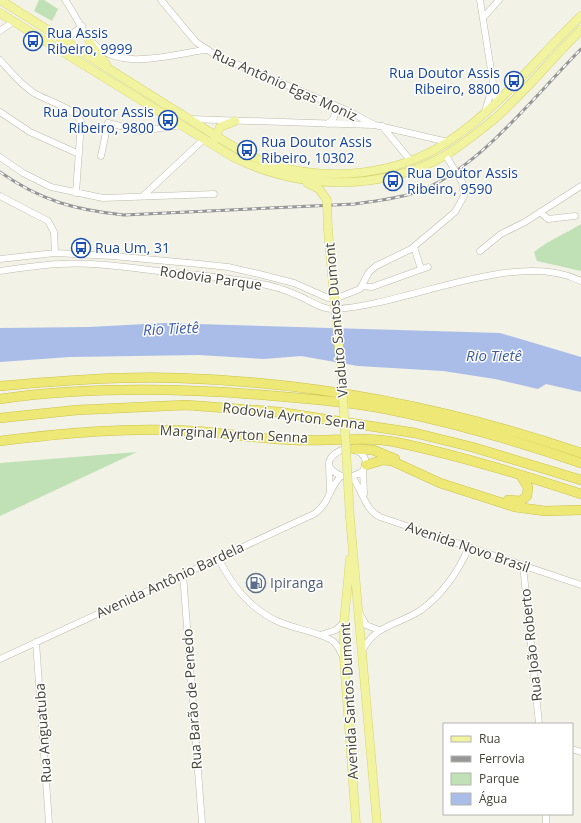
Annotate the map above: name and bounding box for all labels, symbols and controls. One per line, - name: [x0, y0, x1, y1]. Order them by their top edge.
- place label: Rua Assis Ribeiro, 9999: [47, 23, 133, 58]
- bus stop icon: Rua Assis Ribeiro, 9999: [22, 30, 44, 52]
- street label: Rua Antônio Egas Moniz: [210, 44, 361, 125]
- place label: Rua Doutor Assis Ribeiro, 8800: [389, 63, 500, 98]
- bus stop icon: Rua Doutor Assis Ribeiro, 8800: [503, 70, 525, 92]
- place label: Rua Doutor Assis Ribeiro, 9800: [43, 102, 154, 137]
- bus stop icon: Rua Doutor Assis Ribeiro, 9800: [157, 109, 179, 131]
- place label: Rua Doutor Assis Ribeiro, 10302: [261, 132, 372, 167]
- bus stop icon: Rua Doutor Assis Ribeiro, 10302: [236, 139, 258, 161]
- place label: Rua Doutor Assis Ribeiro, 9590: [407, 163, 518, 198]
- bus stop icon: Rua Doutor Assis Ribeiro, 9590: [382, 170, 404, 192]
- bus stop icon: Rua Um, 31: [70, 237, 92, 259]
- place label: Rua Um, 31: [95, 238, 170, 257]
- street label: Viaduto Santos Dumont: [319, 242, 352, 398]
- street label: Rodovia Parque: [159, 261, 263, 294]
- water label: Rio Tietê: [143, 317, 200, 339]
- water label: Rio Tietê: [466, 345, 522, 365]
- street label: Rodovia Ayrton Senna: [222, 397, 367, 434]
- street label: Marginal Ayrton Senna: [159, 420, 309, 447]
- street label: Avenida Novo Brasil: [404, 516, 533, 577]
- street label: Avenida Antônio Bardela: [93, 537, 247, 622]
- fuel station icon: Ipiranga: [245, 572, 267, 594]
- place label: Ipiranga: [270, 573, 323, 592]
- street label: Rua João Roberto: [515, 588, 546, 702]
- street label: Avenida Santos Dumont: [335, 622, 362, 780]
- street label: Rua Barão de Penedo: [177, 628, 206, 770]
- street label: Rua Anguatuba: [30, 683, 55, 784]
- legend: [443, 723, 573, 815]
- text: Rua: [479, 730, 500, 747]
- text: Ferrovia: [479, 750, 525, 767]
- text: Parque: [479, 770, 519, 787]
- text: Água: [479, 790, 507, 807]

